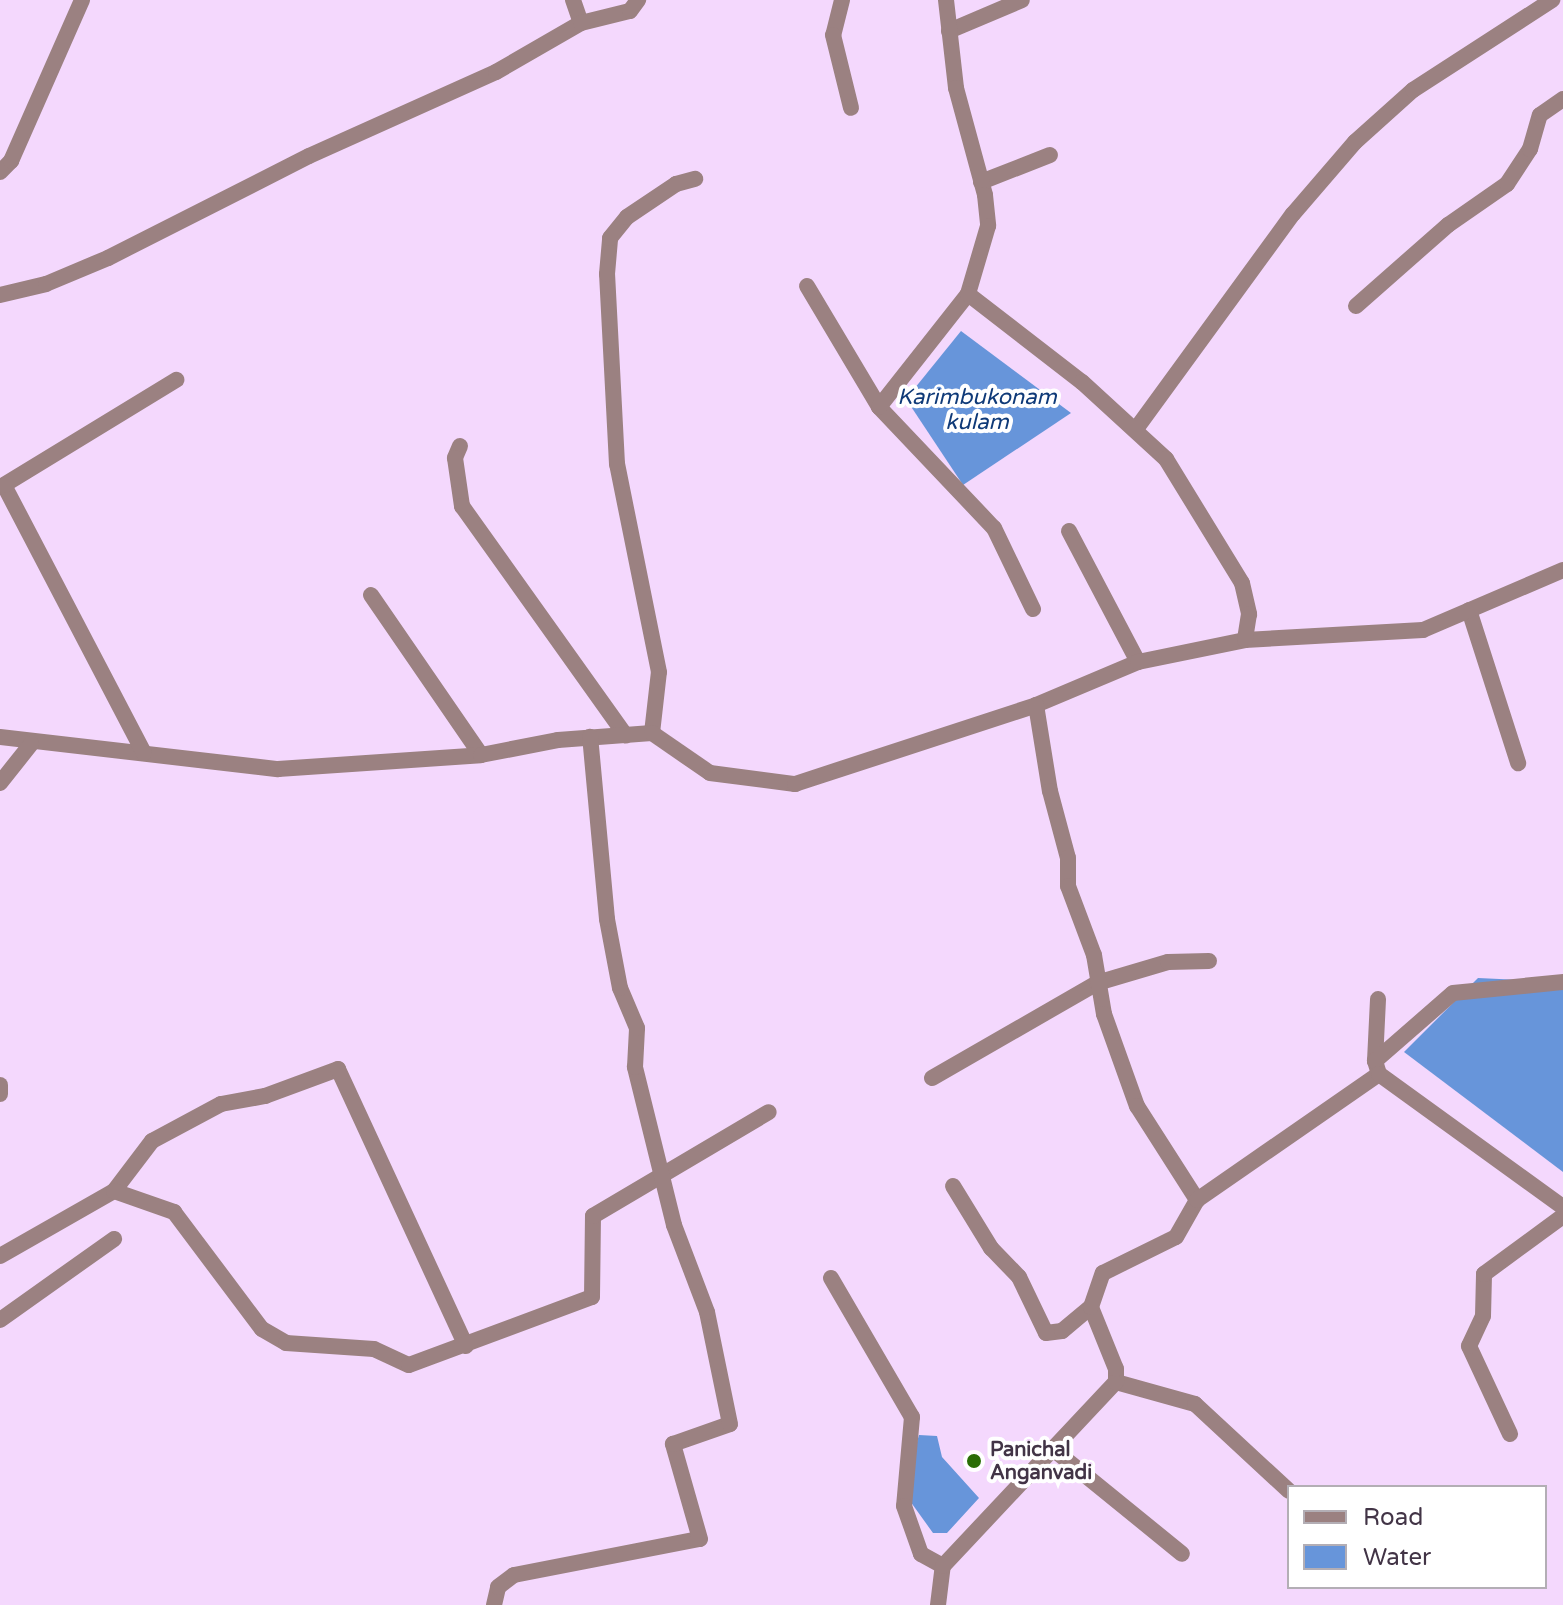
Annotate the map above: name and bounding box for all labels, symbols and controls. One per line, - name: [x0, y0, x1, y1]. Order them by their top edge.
- water label: Karimbukonam kulam: [897, 384, 1057, 436]
- place label: Panichal Anganvadi: [990, 1438, 1092, 1485]
- marker: Panichal Anganvadi: [965, 1452, 983, 1470]
- legend: [1287, 1485, 1547, 1589]
- text: Road: [1363, 1503, 1423, 1532]
- text: Water: [1363, 1543, 1431, 1572]

